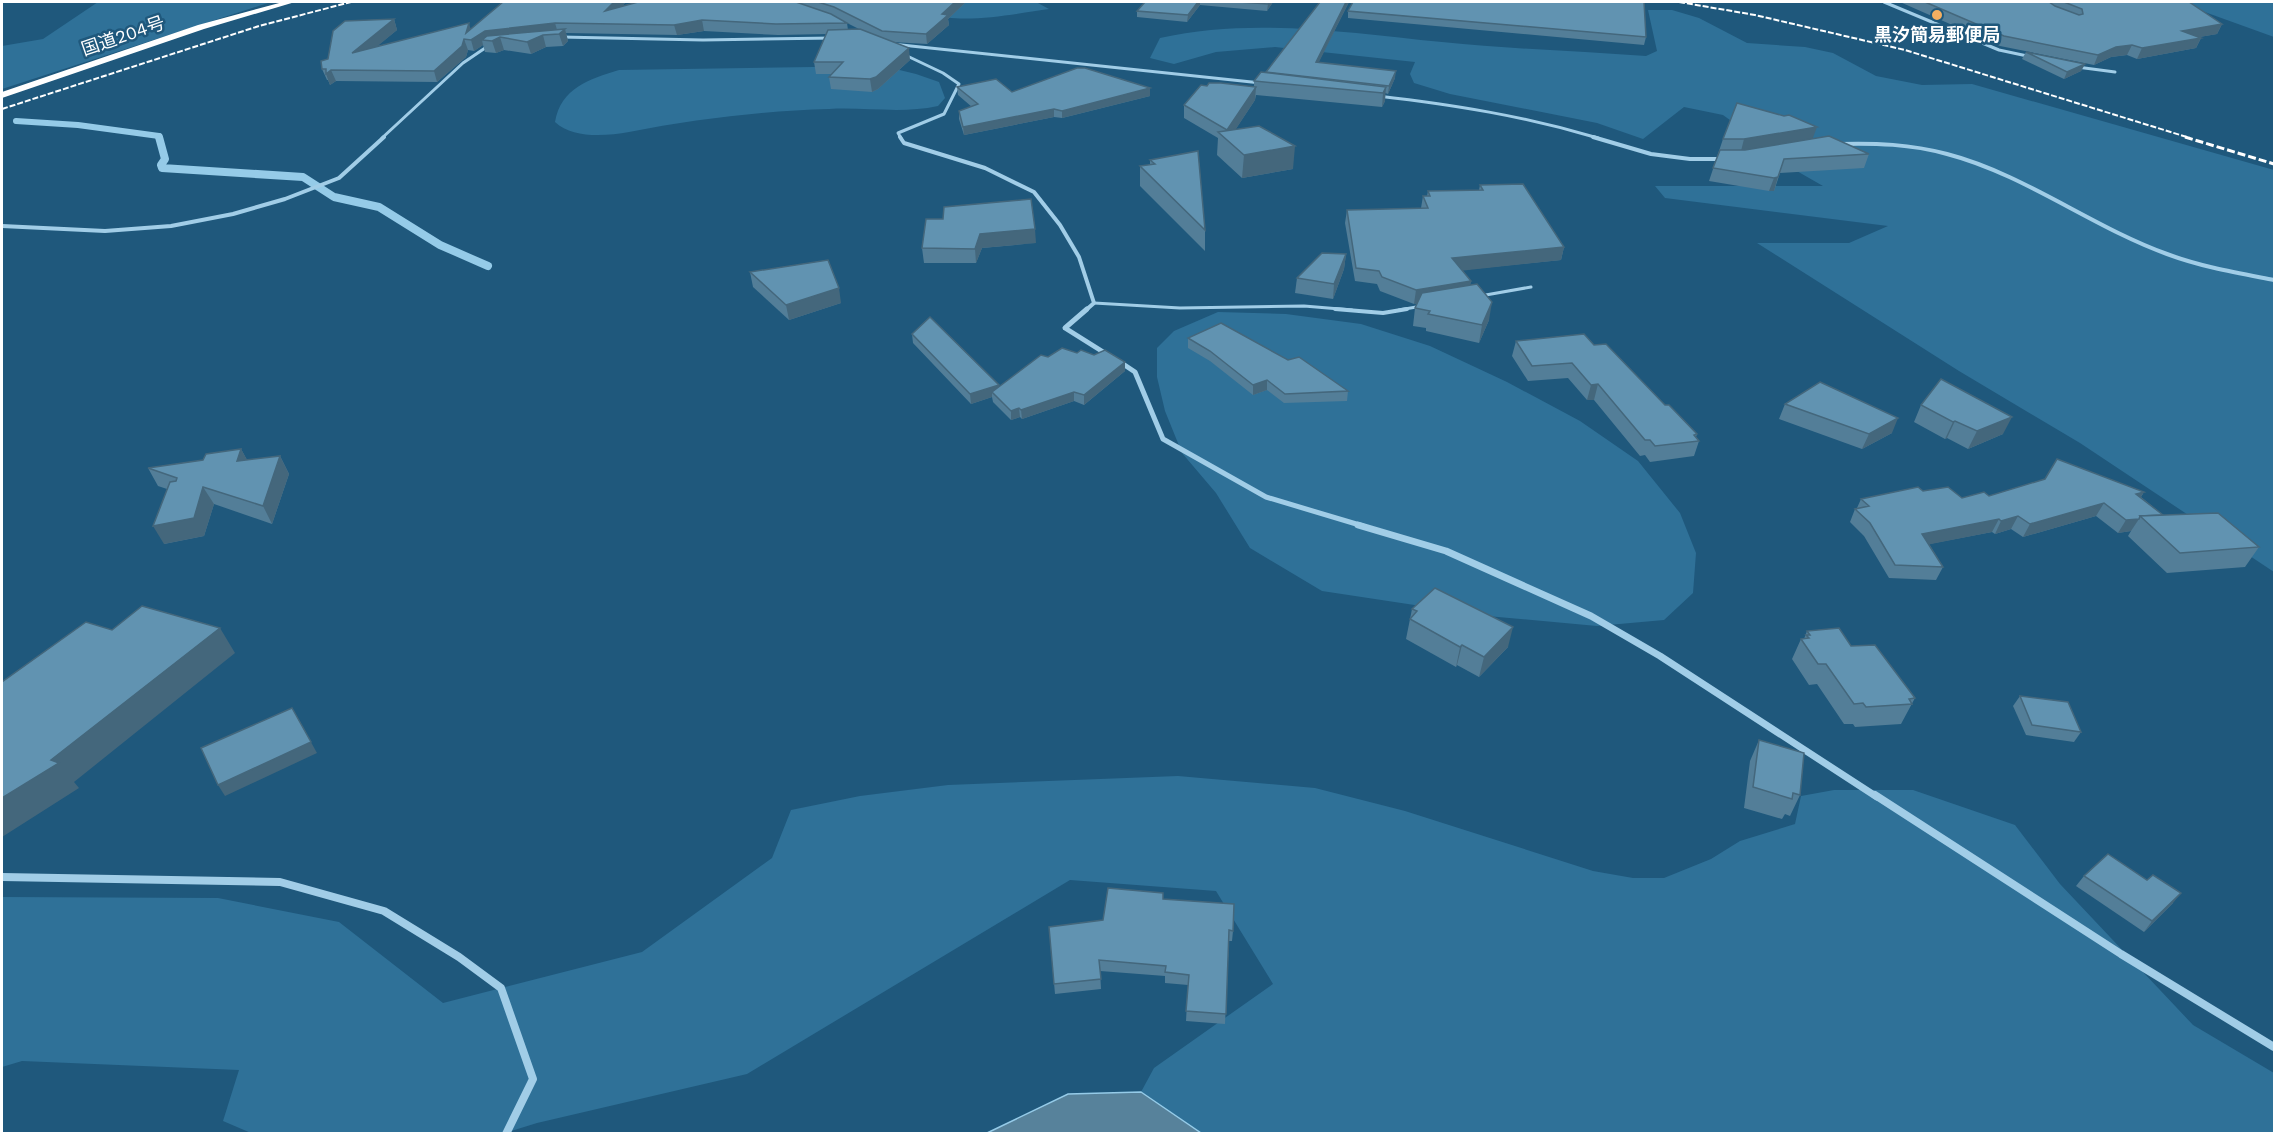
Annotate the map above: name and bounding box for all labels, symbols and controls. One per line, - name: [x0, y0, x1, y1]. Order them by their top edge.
- marker: 黒汐簡易郵便局: [1930, 8, 1944, 22]
- street label: 国道204号: [78, 11, 167, 60]
- place label: 黒汐簡易郵便局: [1874, 24, 2000, 45]

